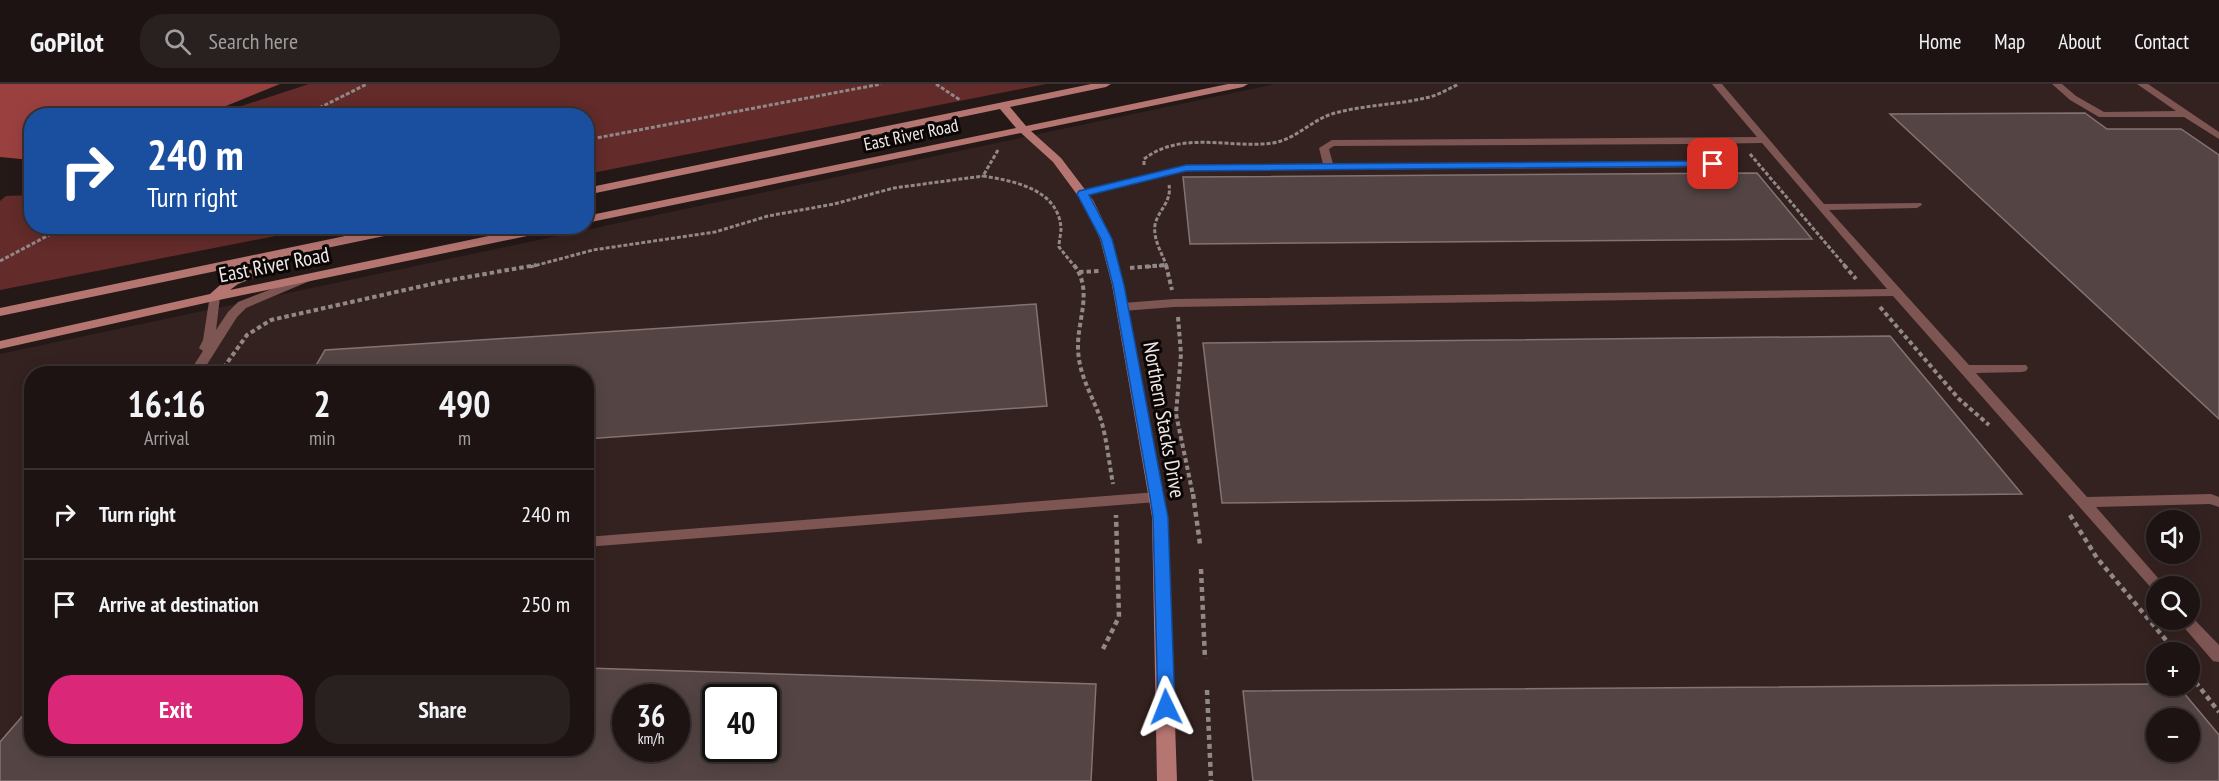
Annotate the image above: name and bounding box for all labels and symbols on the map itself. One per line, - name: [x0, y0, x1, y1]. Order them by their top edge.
- street label: East River Road: [861, 113, 960, 156]
- pin: [1687, 138, 1738, 189]
- street label: East River Road: [216, 241, 332, 288]
- street label: Northern Stacks Drive: [1137, 340, 1192, 500]
- position arrow: [1134, 675, 1198, 739]
- speed limit sign: 40: [702, 684, 780, 762]

